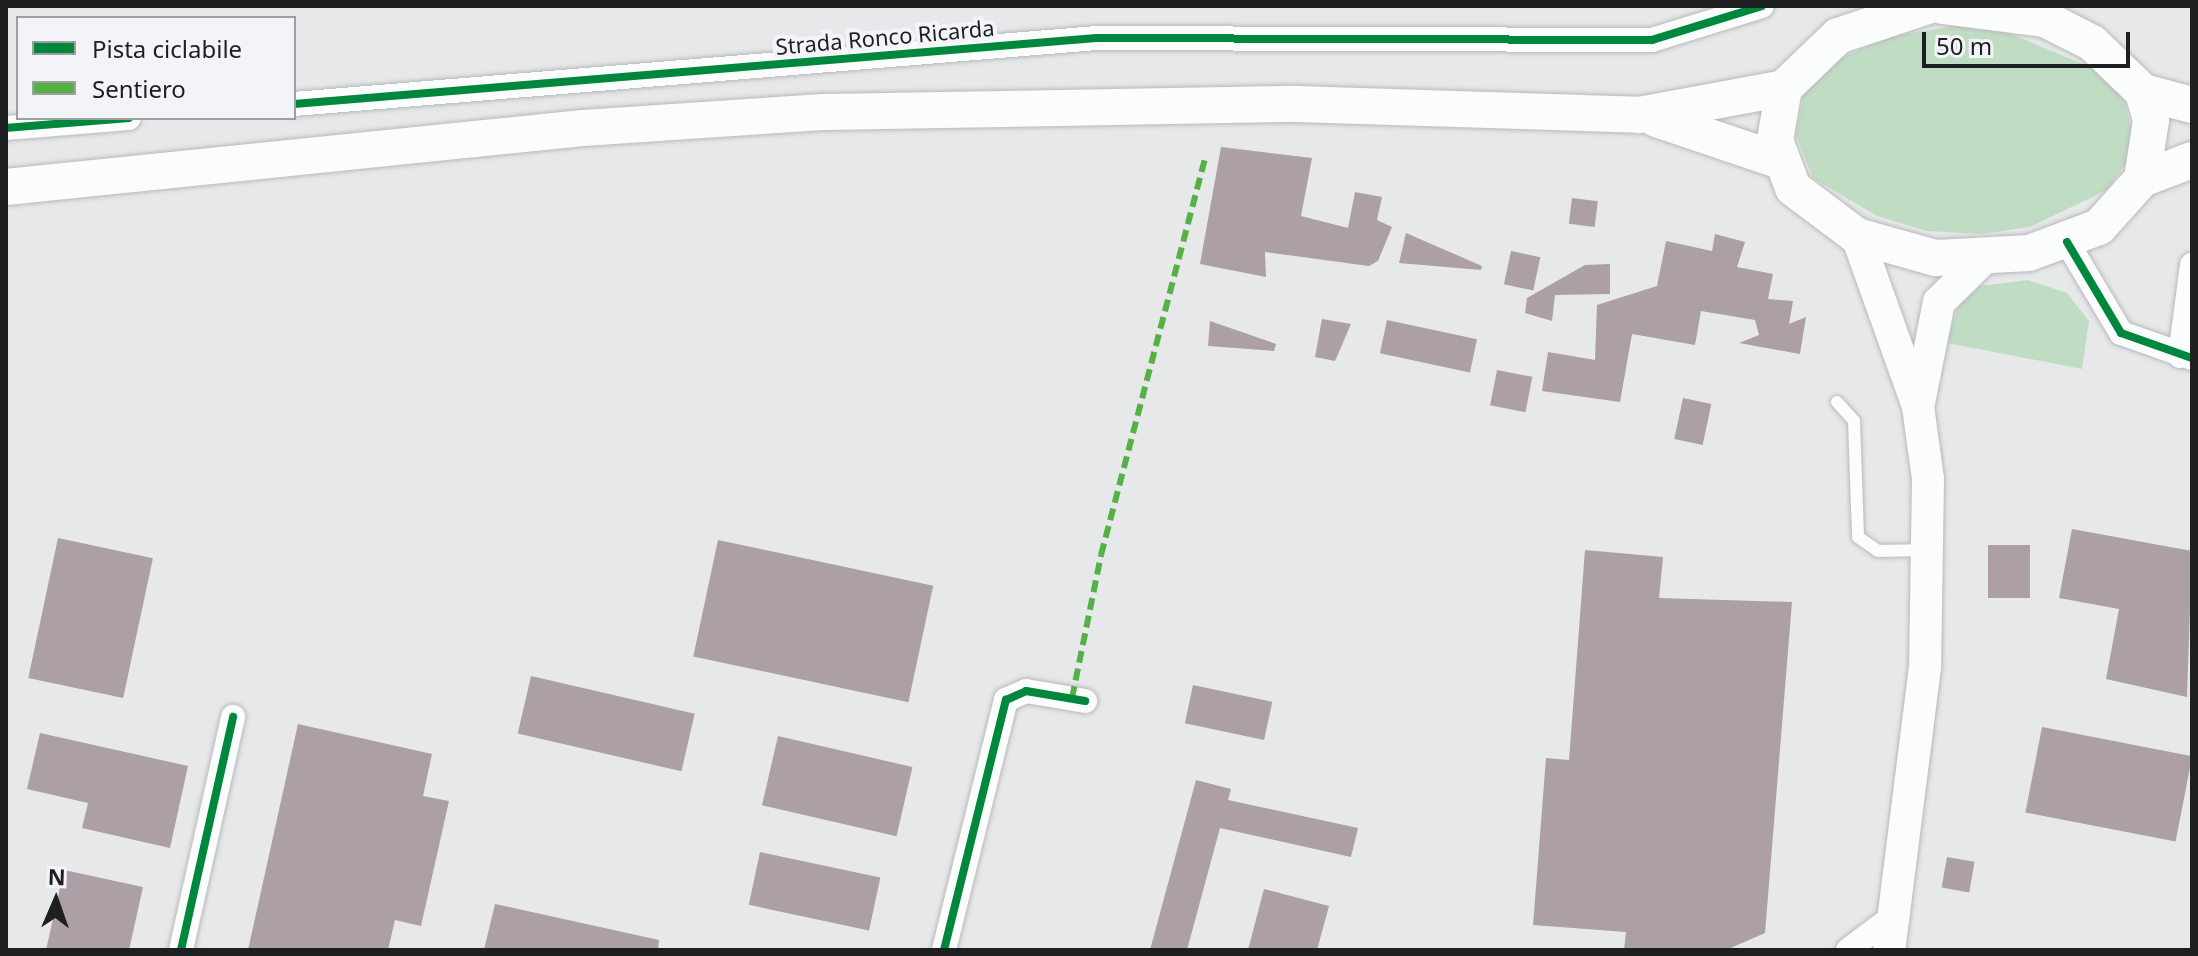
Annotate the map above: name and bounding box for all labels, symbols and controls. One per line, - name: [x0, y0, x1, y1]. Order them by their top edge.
- street label: Strada Ronco Ricarda: [774, 14, 996, 60]
- legend: [16, 16, 296, 120]
- scale bar: [1926, 16, 2134, 66]
- text: 50 m: [1936, 29, 1992, 62]
- text: Pista ciclabile: [92, 32, 242, 65]
- text: Sentiero: [92, 72, 186, 105]
- north arrow: [16, 860, 96, 940]
- text: N: [47, 861, 66, 891]

